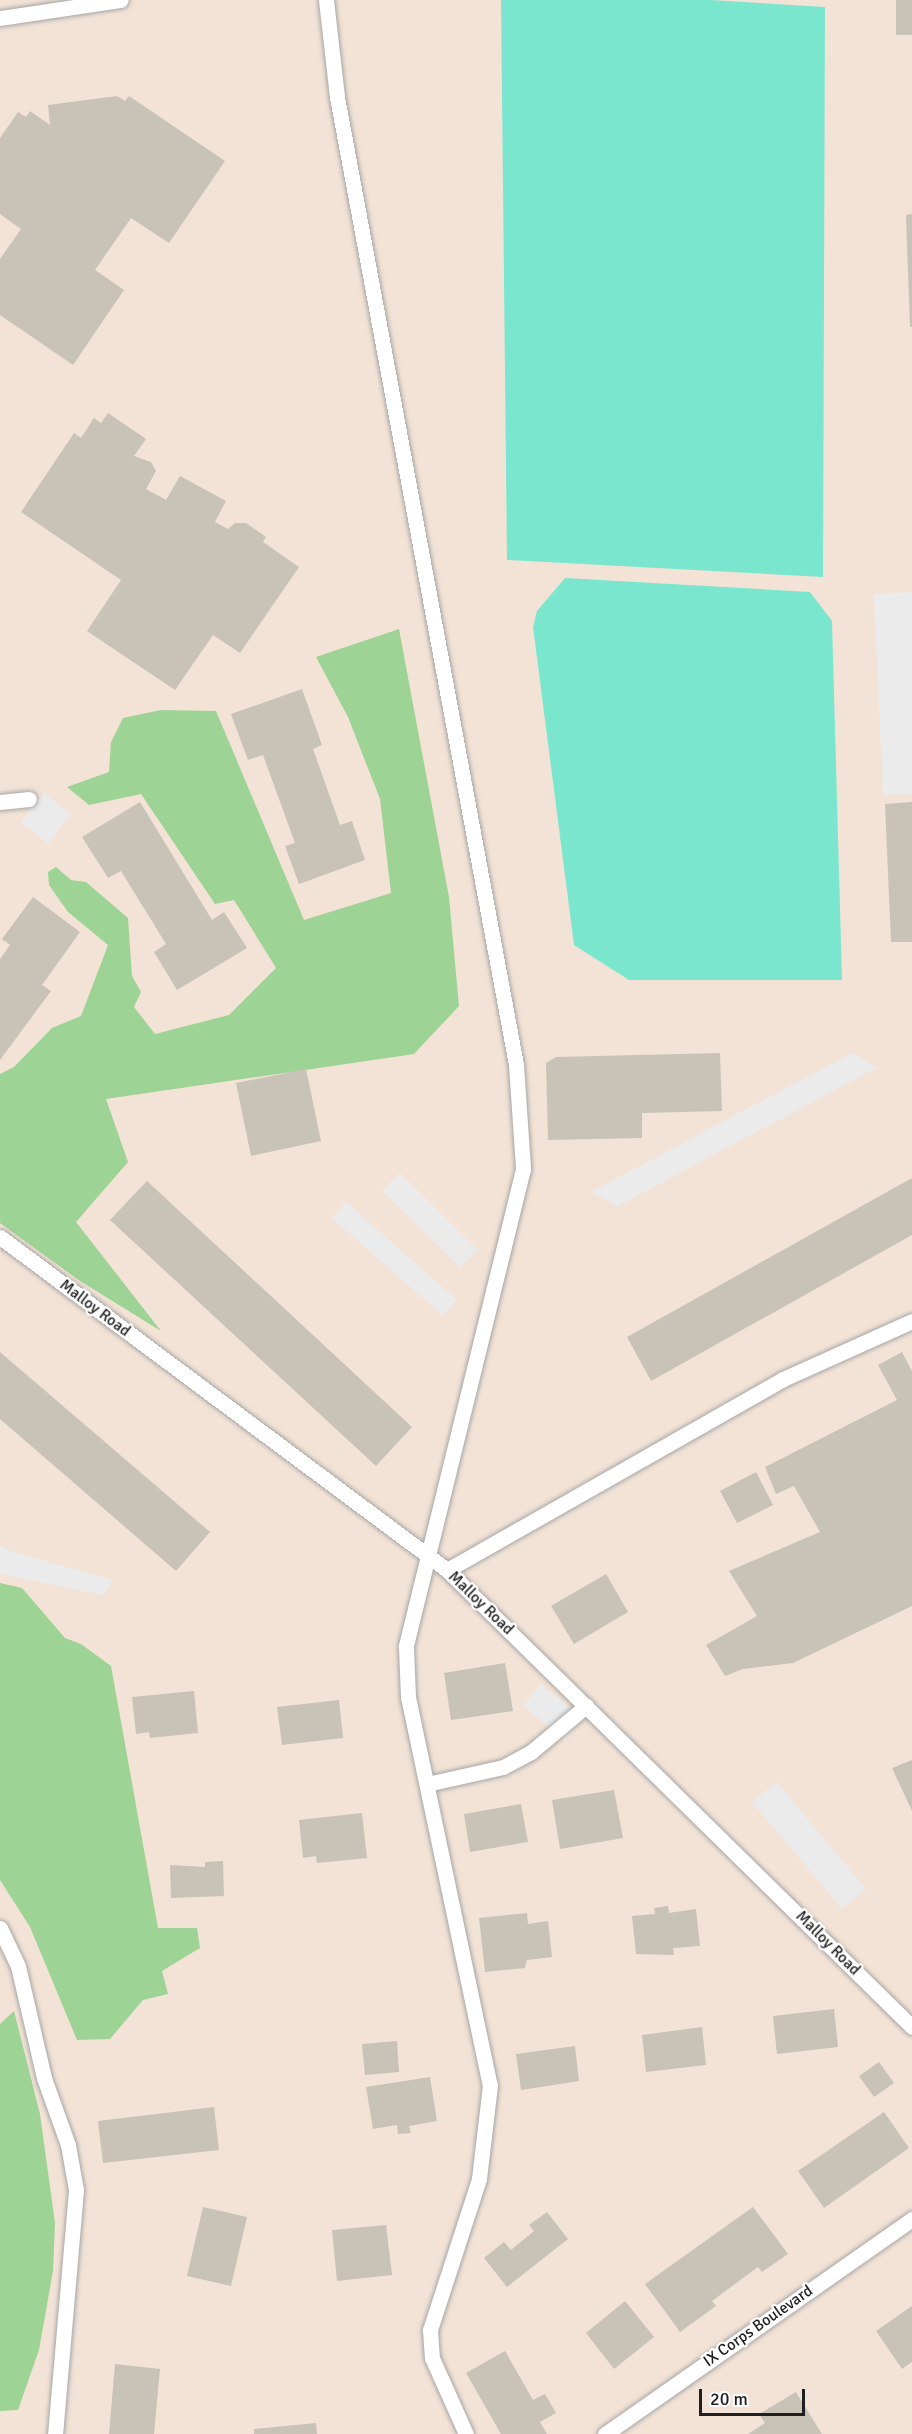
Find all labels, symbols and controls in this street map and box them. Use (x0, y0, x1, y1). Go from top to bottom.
street label: Malloy Road (56, 1275, 134, 1341)
street label: Malloy Road (444, 1567, 518, 1639)
street label: Malloy Road (792, 1907, 864, 1979)
street label: IX Corps Boulevard (700, 2281, 816, 2371)
scale bar (702, 2377, 808, 2415)
text: 20 m (710, 2388, 748, 2410)

